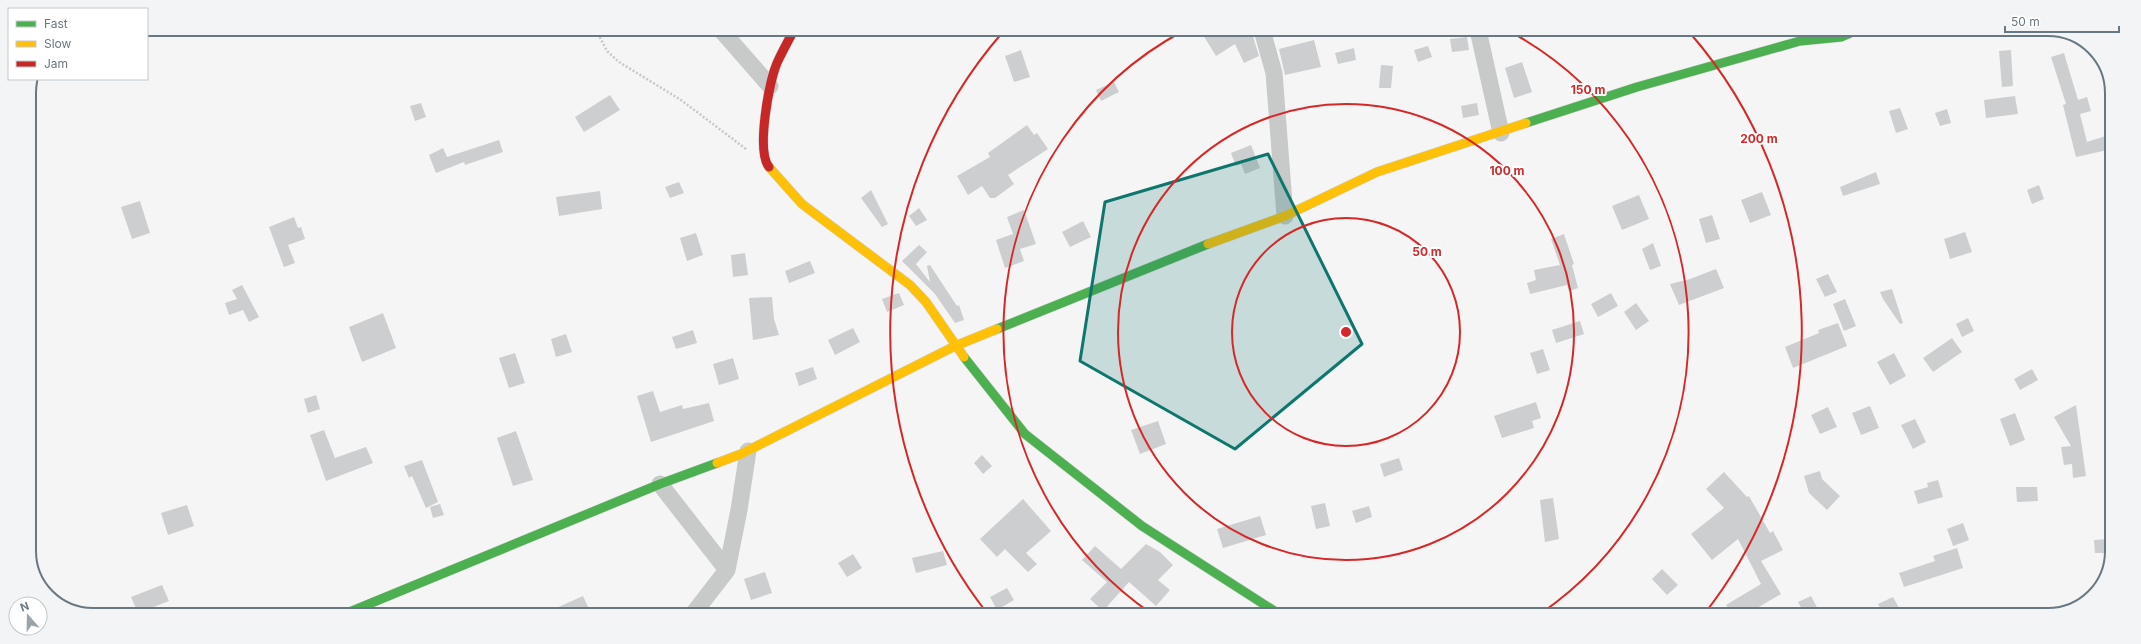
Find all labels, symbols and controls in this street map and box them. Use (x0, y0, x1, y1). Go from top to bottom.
legend (8, 8, 148, 80)
scale bar (2005, 8, 2119, 34)
text: 50 m (2011, 14, 2040, 29)
text: Fast (44, 16, 68, 31)
text: Slow (44, 36, 72, 51)
text: Jam (44, 56, 68, 71)
text: 150 m (1571, 82, 1605, 97)
text: 200 m (1740, 131, 1778, 146)
text: 100 m (1489, 163, 1525, 178)
text: 50 m (1412, 244, 1442, 259)
centre of rings (1339, 325, 1353, 339)
north arrow (8, 596, 48, 636)
text: N (18, 599, 31, 615)

